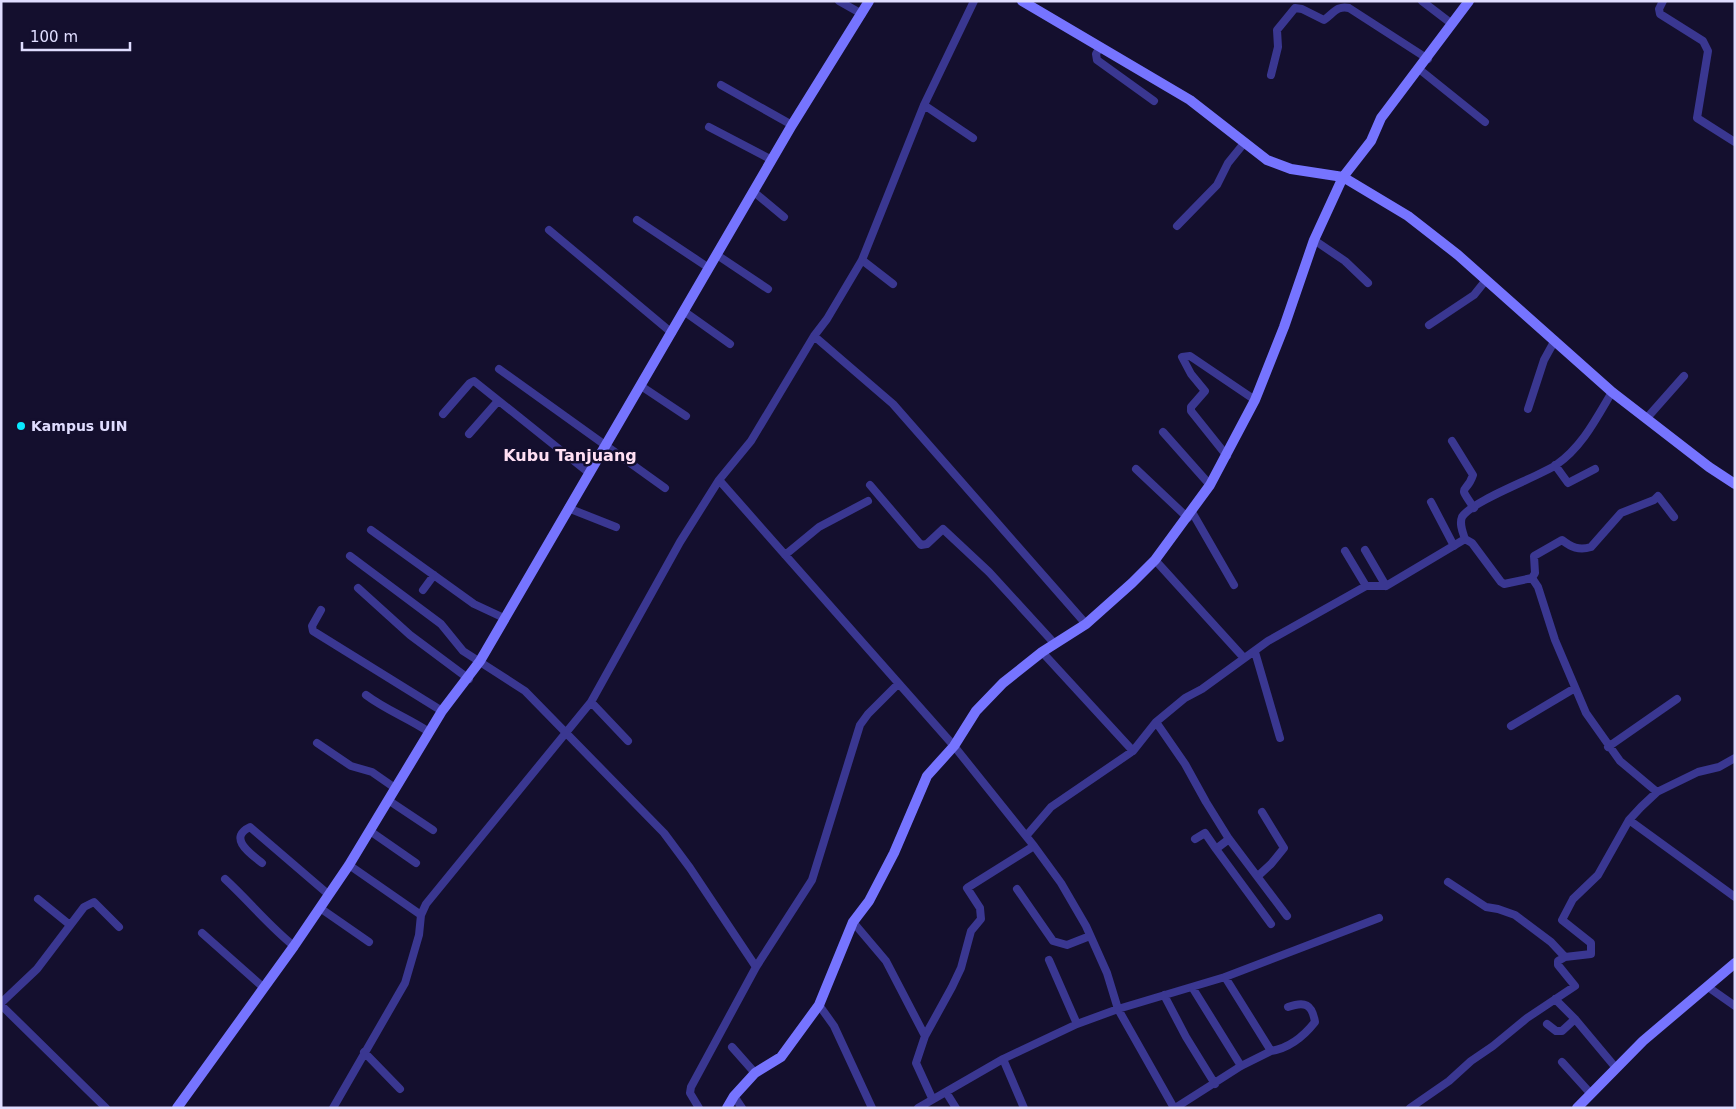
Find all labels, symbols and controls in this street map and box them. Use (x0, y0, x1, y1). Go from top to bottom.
scale bar (22, 20, 130, 52)
text: 100 m (30, 28, 78, 46)
place label: Kampus UIN (31, 418, 127, 434)
marker: Kampus UIN (15, 420, 27, 432)
district label: Kubu Tanjuang (503, 446, 637, 465)

